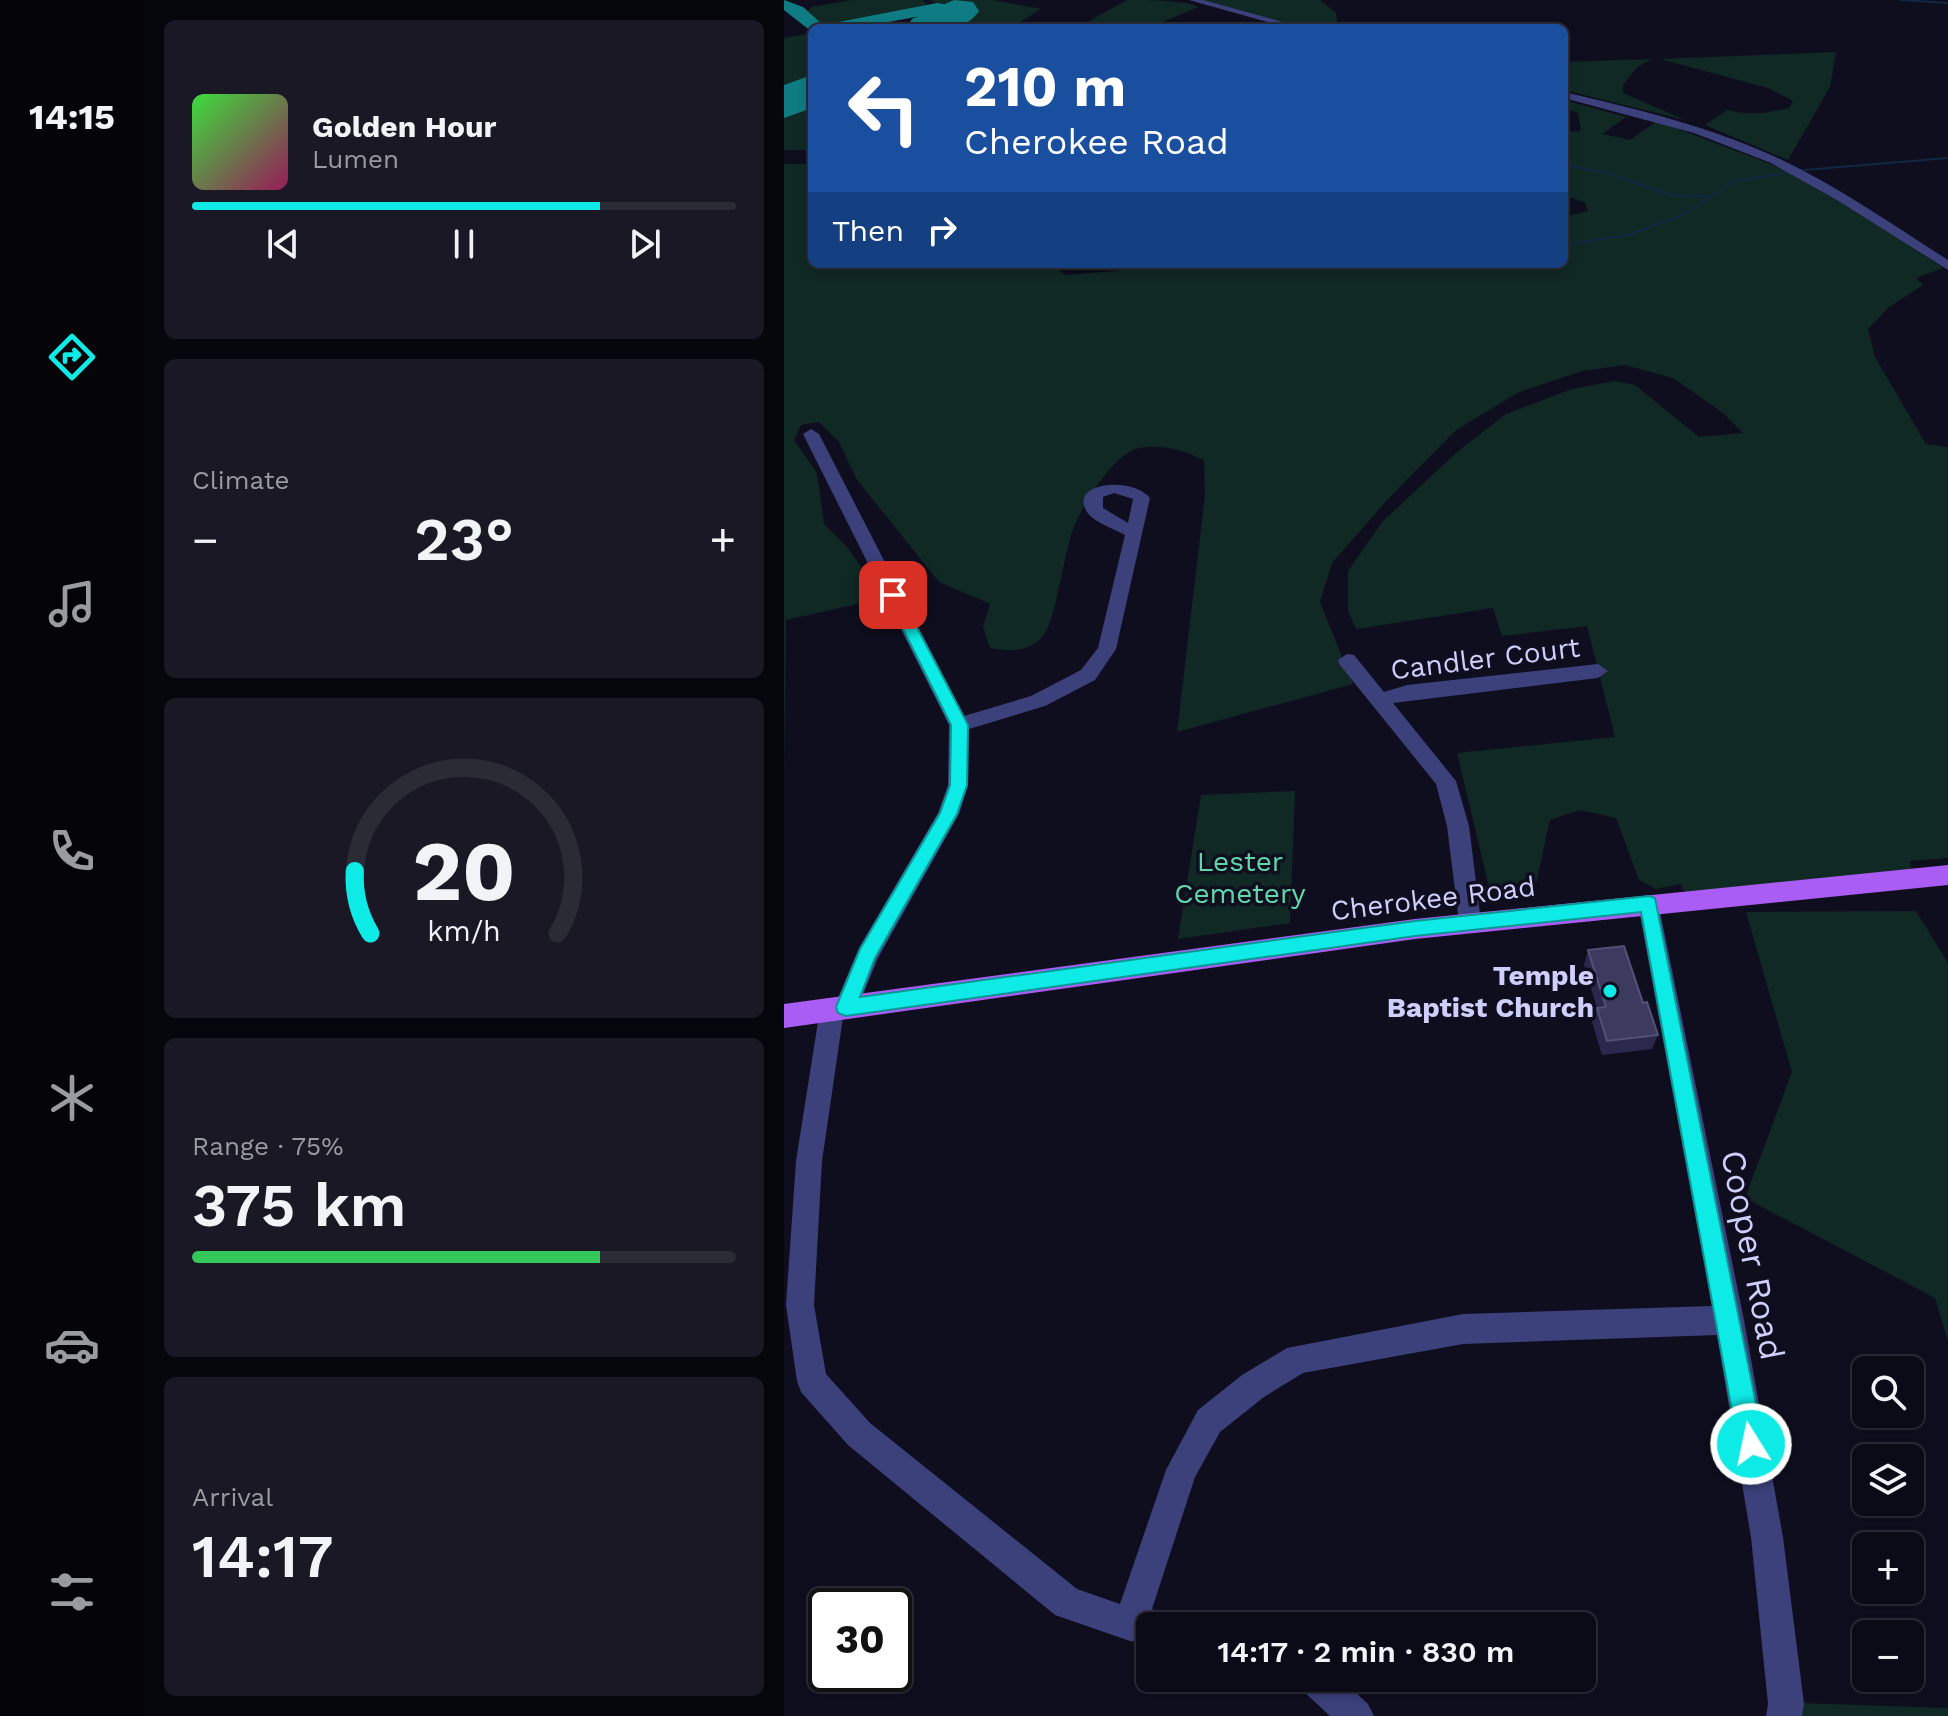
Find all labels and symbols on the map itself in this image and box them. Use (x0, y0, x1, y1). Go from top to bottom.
pin (859, 561, 927, 629)
street label: Candler Court (1388, 630, 1582, 686)
park label: Lester Cemetery (1174, 845, 1306, 910)
street label: Cherokee Road (1329, 870, 1537, 927)
place label: Temple Baptist Church (1387, 959, 1594, 1024)
marker: Temple Baptist Church (1601, 982, 1619, 1000)
street label: Cooper Road (1713, 1147, 1793, 1363)
position arrow (1709, 1402, 1793, 1486)
speed limit sign: 30 (808, 1588, 912, 1692)

